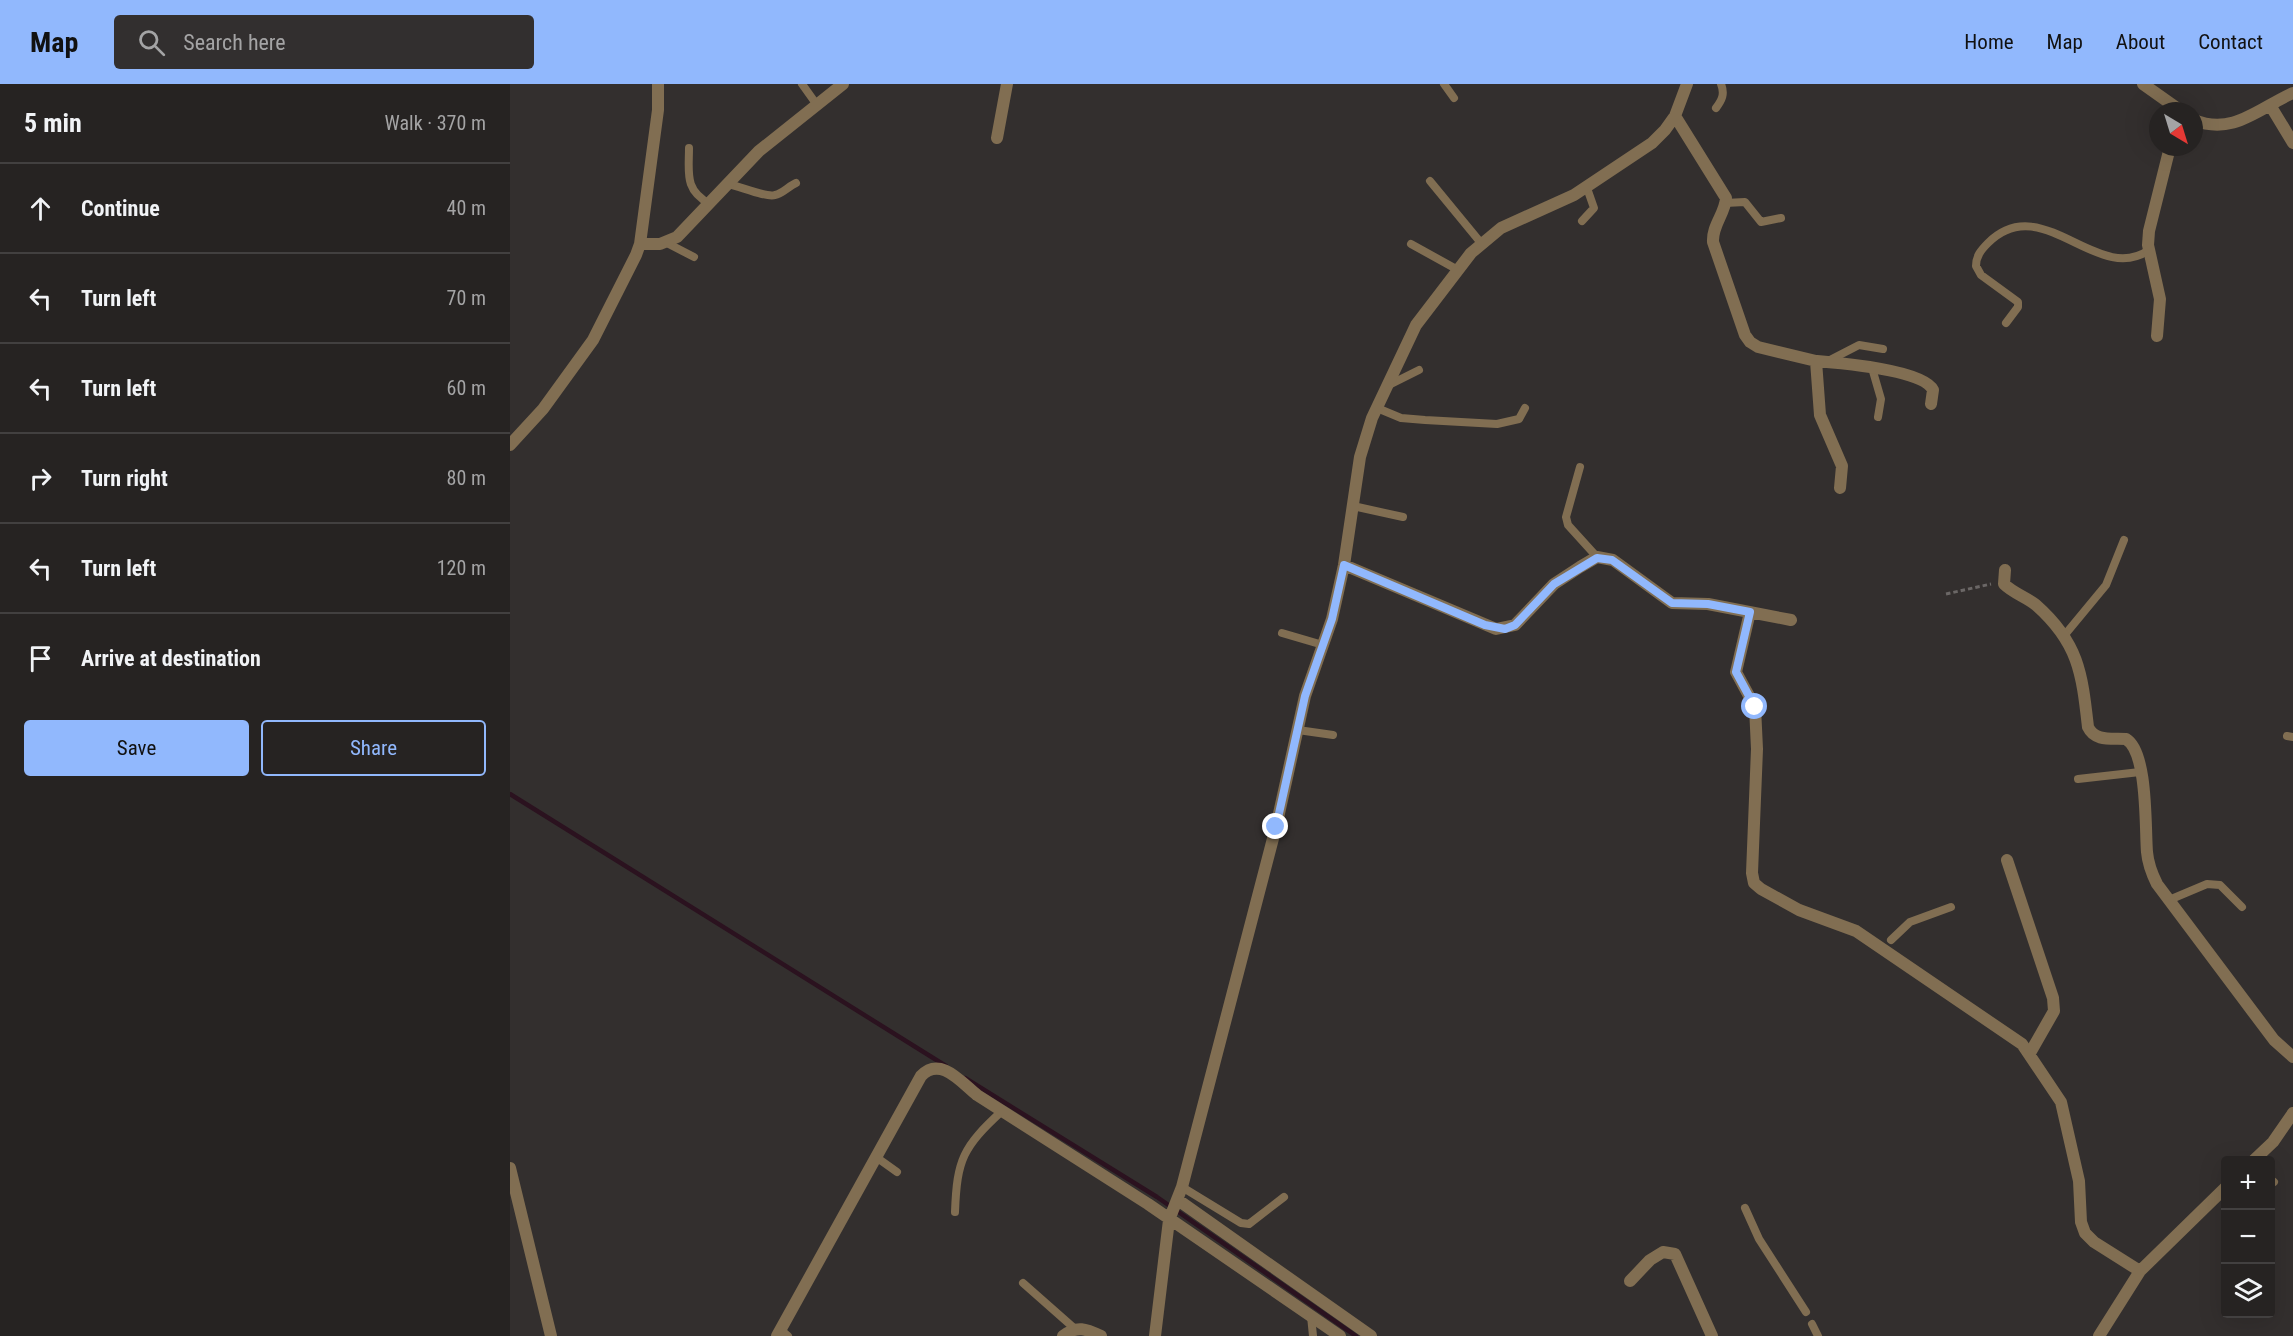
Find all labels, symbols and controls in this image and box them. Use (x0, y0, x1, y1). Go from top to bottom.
search box (114, 15, 534, 69)
text: Map (30, 26, 78, 59)
icon: search (135, 26, 168, 59)
text: Search here (183, 30, 286, 55)
text: Home (1964, 30, 2014, 54)
text: Map (2047, 30, 2083, 54)
text: About (2116, 30, 2165, 54)
text: Contact (2198, 30, 2263, 54)
north arrow (2149, 102, 2203, 156)
text: 5 min (24, 108, 82, 138)
text: Walk · 370 m (385, 111, 486, 135)
icon: ahead (24, 192, 57, 225)
text: Continue (81, 196, 160, 221)
text: 40 m (447, 196, 486, 220)
icon: left (24, 282, 57, 315)
text: Turn left (81, 286, 156, 311)
text: 70 m (447, 286, 486, 310)
icon: left (24, 372, 57, 405)
text: Turn left (81, 376, 156, 401)
text: 60 m (447, 376, 486, 400)
icon: right (24, 462, 57, 495)
text: Turn right (81, 466, 168, 491)
text: 80 m (447, 466, 486, 490)
icon: left (24, 552, 57, 585)
text: Turn left (81, 556, 156, 581)
text: 120 m (437, 556, 486, 580)
icon: arrive (24, 642, 57, 675)
text: Arrive at destination (81, 646, 261, 671)
route start (1741, 693, 1767, 719)
button: Save (24, 720, 249, 776)
button: Share (261, 720, 486, 776)
route end (1262, 813, 1288, 839)
map controls (2221, 1156, 2275, 1318)
button: + (2221, 1156, 2275, 1210)
button: − (2221, 1210, 2275, 1264)
button: layers (2221, 1264, 2275, 1318)

